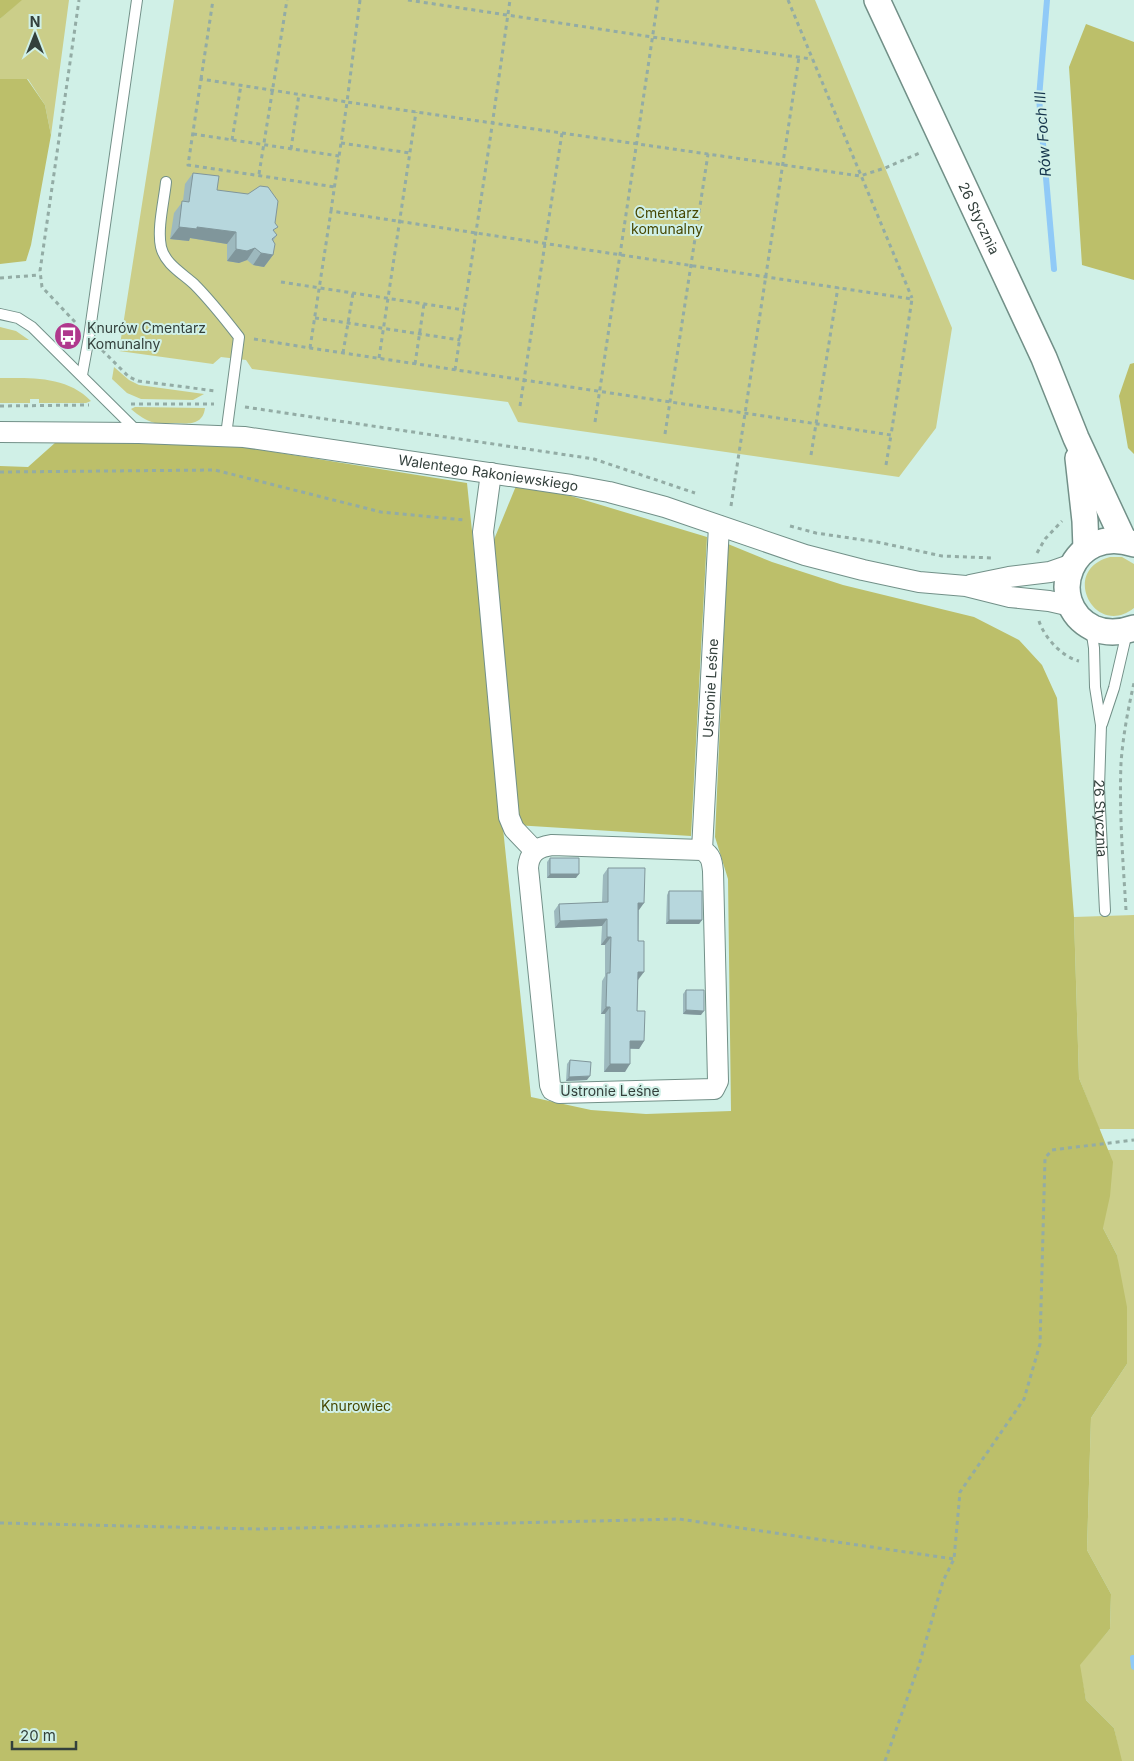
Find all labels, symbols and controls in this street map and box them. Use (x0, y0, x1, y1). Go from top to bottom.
north arrow (10, 10, 60, 60)
text: N (30, 13, 40, 30)
water label: Rów Foch III (1030, 91, 1055, 177)
street label: 26 Stycznia (955, 179, 1003, 257)
park label: Cmentarz komunalny (631, 204, 703, 237)
place label: Knurów Cmentarz Komunalny (87, 319, 206, 352)
bus stop icon: Knurów Cmentarz Komunalny (53, 321, 83, 351)
street label: Walentego Rakoniewskiego (397, 451, 580, 494)
street label: Ustronie Leśne (699, 638, 721, 738)
street label: 26 Stycznia (1091, 779, 1111, 857)
street label: Ustronie Leśne (560, 1082, 660, 1099)
park label: Knurowiec (321, 1397, 391, 1414)
scale bar (12, 1718, 76, 1750)
text: 20 m (20, 1726, 56, 1745)

